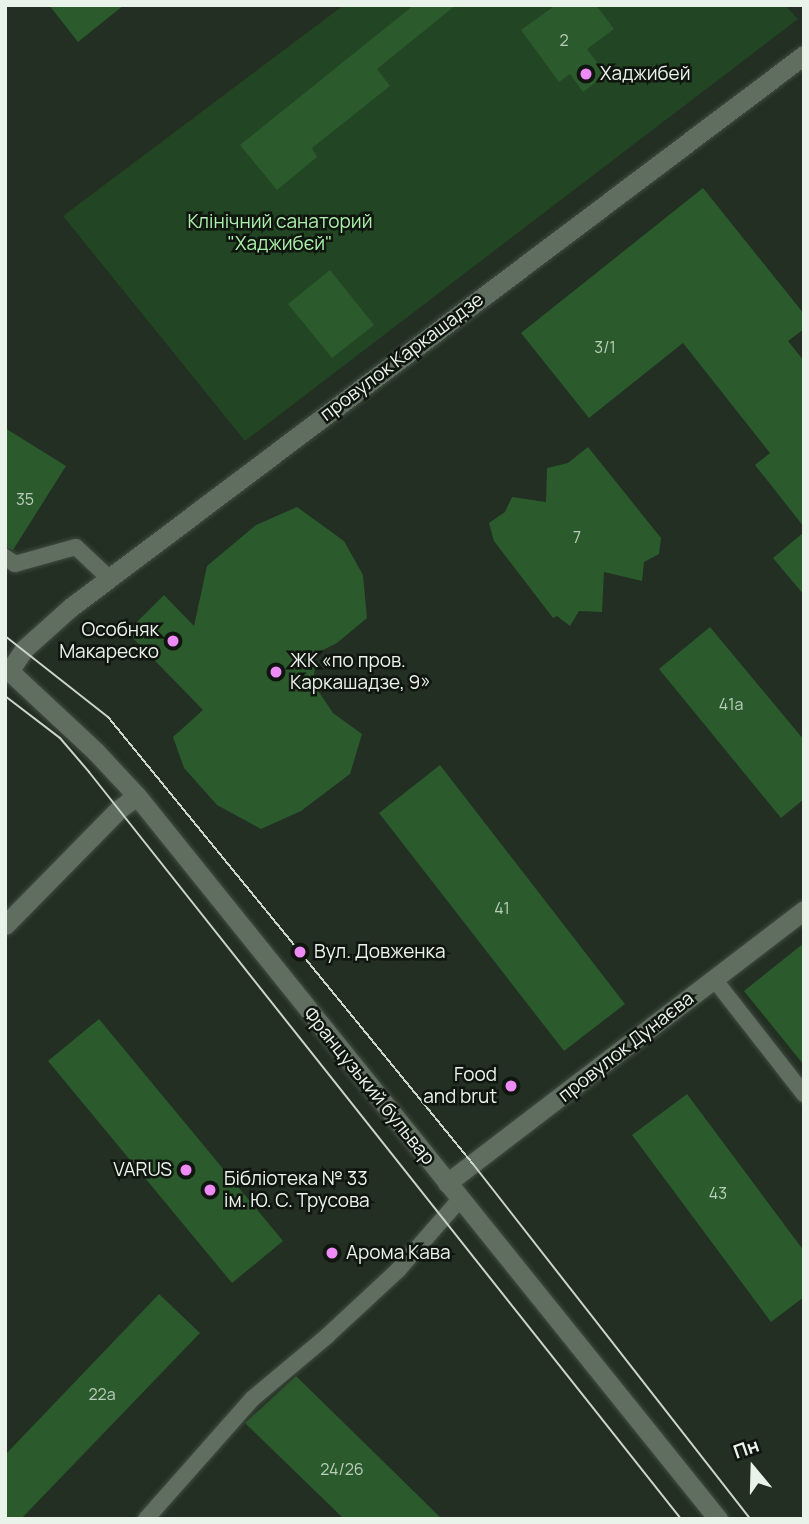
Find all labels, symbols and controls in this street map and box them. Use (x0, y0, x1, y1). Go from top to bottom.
house number: 2 (559, 30, 569, 50)
place label: Хаджибей (600, 63, 691, 85)
marker: Хаджибей (578, 66, 594, 82)
park label: Клінічний санаторий "Хаджибєй" (188, 211, 372, 255)
street label: провулок Каркашадзе (316, 288, 488, 426)
house number: 3/1 (594, 337, 616, 357)
house number: 35 (16, 489, 34, 509)
house number: 7 (573, 527, 581, 547)
place label: Особняк Макареско (59, 619, 159, 663)
marker: Особняк Макареско (165, 633, 181, 649)
place label: ЖК «по пров. Каркашадзе, 9» (290, 650, 431, 694)
marker: ЖК «по пров. Каркашадзе, 9» (268, 664, 284, 680)
house number: 41а (719, 694, 743, 714)
house number: 41 (494, 898, 510, 918)
place label: Вул. Довженка (314, 941, 445, 963)
marker: Вул. Довженка (292, 944, 308, 960)
street label: провулок Дунаєва (554, 987, 698, 1107)
street label: Французький бульвар (298, 1003, 440, 1169)
place label: Food and brut (423, 1064, 497, 1108)
marker: Food and brut (503, 1078, 519, 1094)
place label: VARUS (113, 1159, 172, 1181)
marker: VARUS (178, 1162, 194, 1178)
place label: Бібліотека № 33 ім. Ю. С. Трусова (224, 1168, 370, 1212)
marker: Бібліотека № 33 ім. Ю. С. Трусова (202, 1182, 218, 1198)
house number: 43 (709, 1183, 727, 1203)
place label: Арома Кава (346, 1242, 451, 1264)
marker: Арома Кава (324, 1245, 340, 1261)
house number: 22а (88, 1384, 116, 1404)
text: Пн (730, 1432, 762, 1465)
north arrow (718, 1433, 788, 1503)
house number: 24/26 (320, 1459, 364, 1479)

